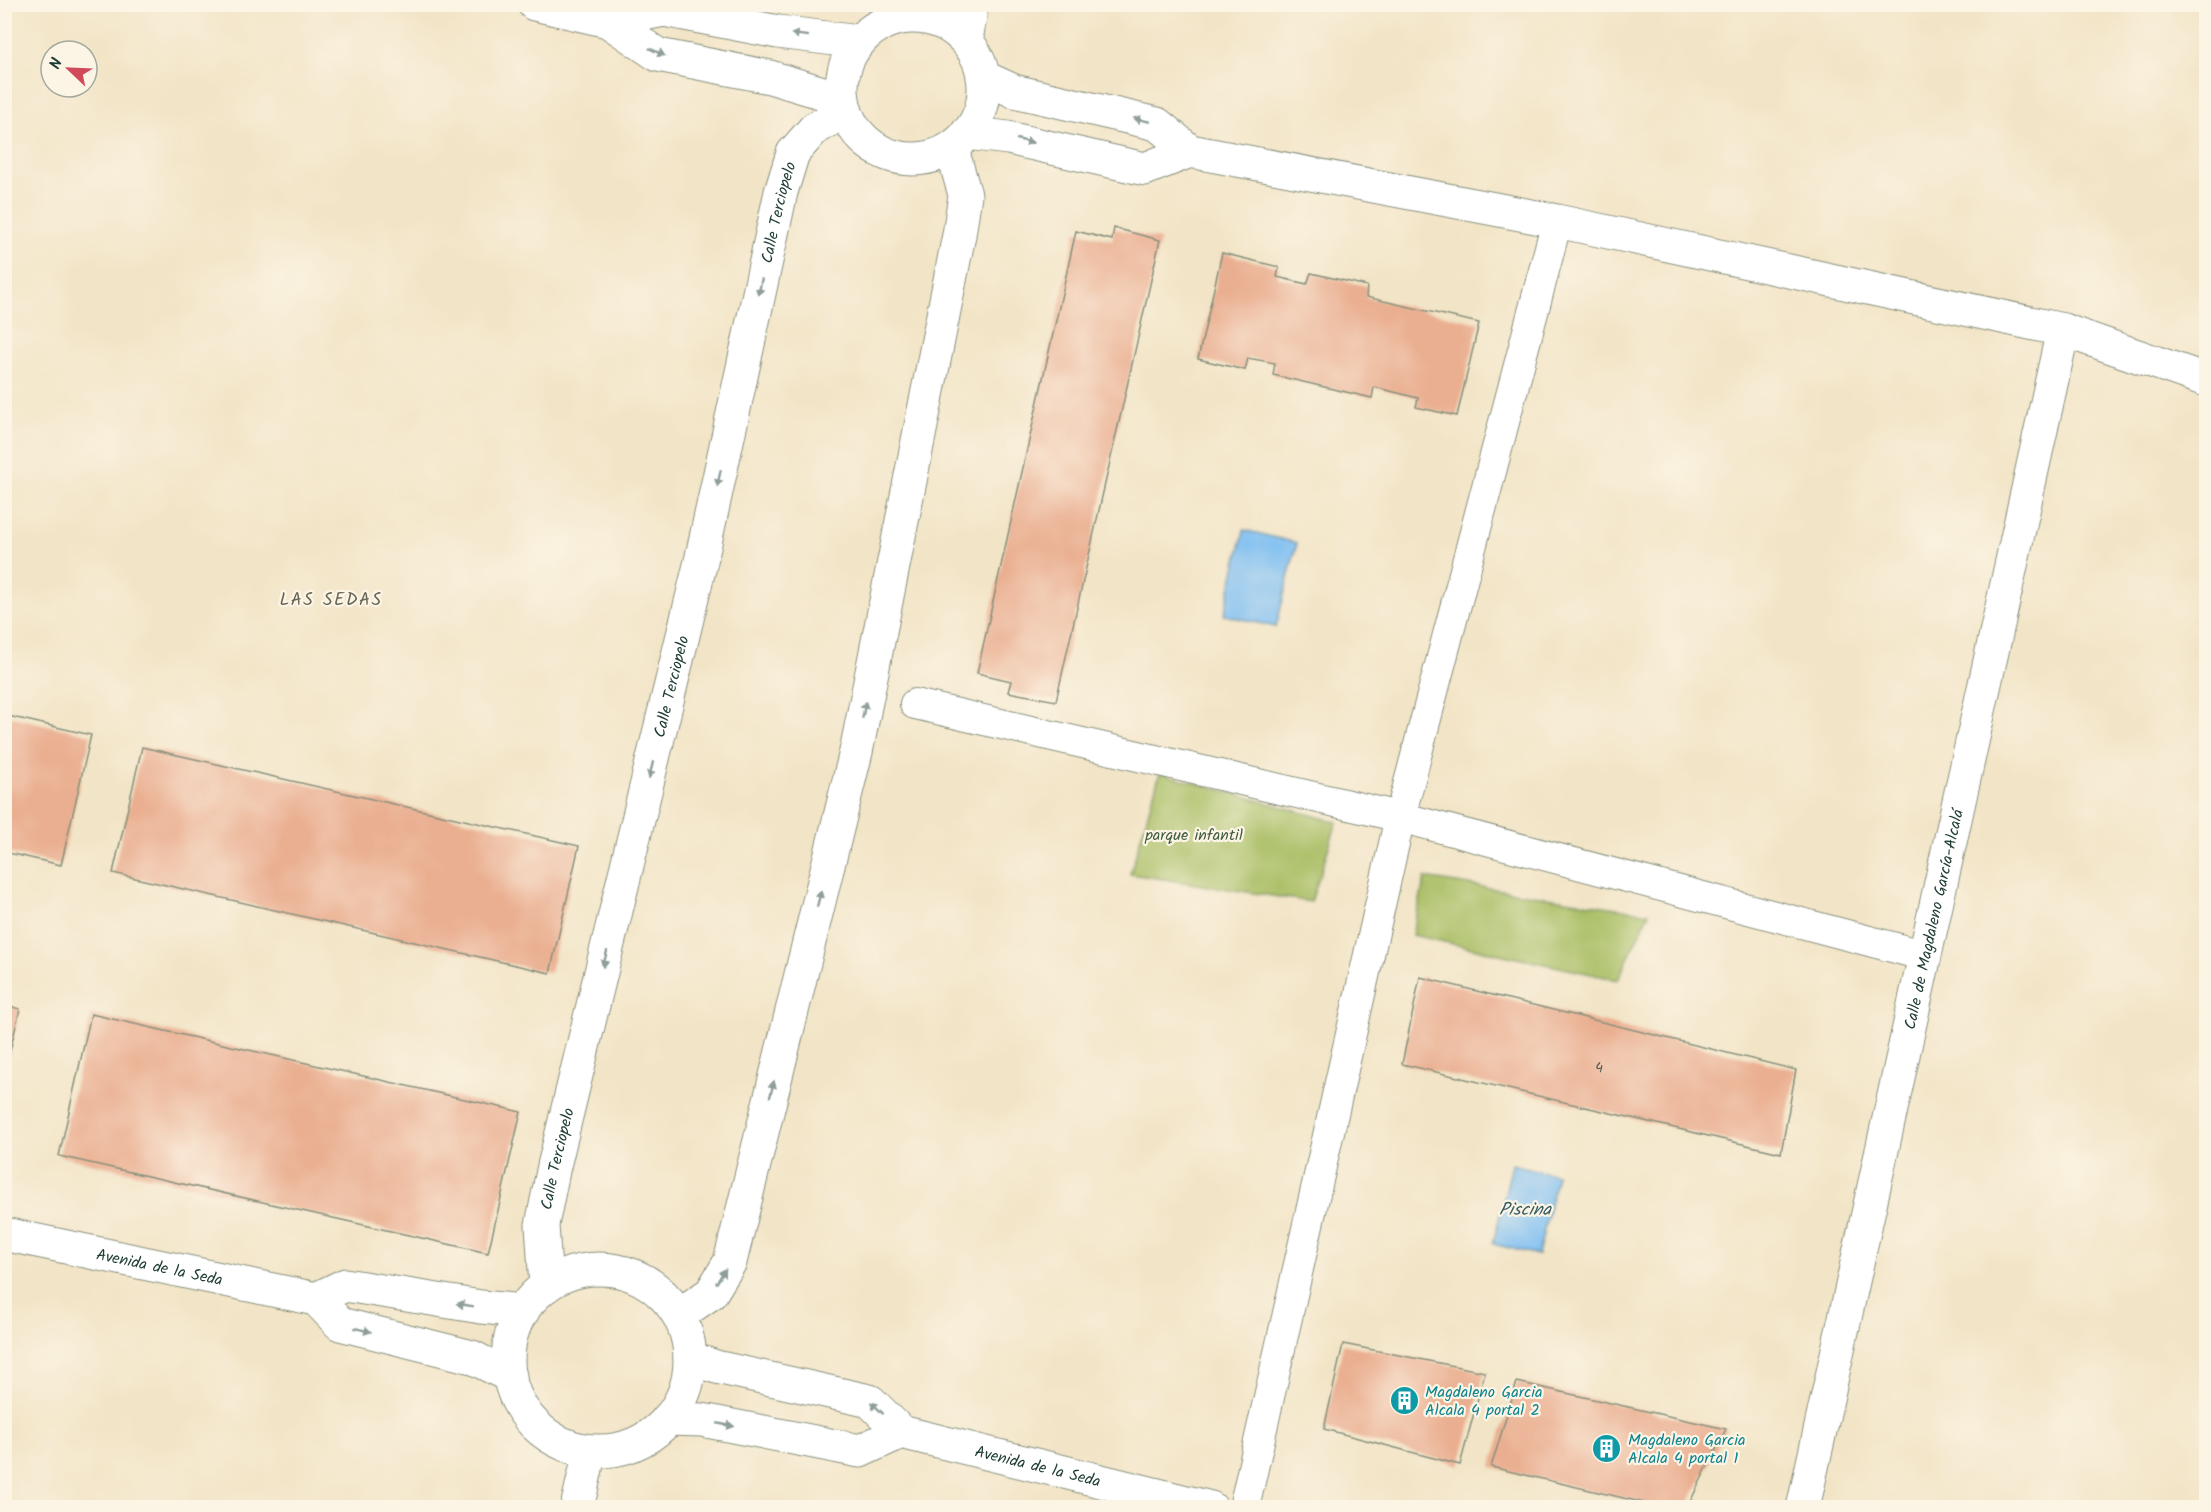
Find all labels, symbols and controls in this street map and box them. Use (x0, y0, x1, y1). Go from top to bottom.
one-way arrow (791, 30, 810, 40)
north arrow (39, 39, 99, 99)
one-way arrow (648, 48, 665, 57)
text: N (43, 54, 70, 73)
one-way arrow (1132, 115, 1151, 125)
one-way arrow (1015, 137, 1034, 147)
street label: Calle Terciopelo (755, 159, 804, 266)
one-way arrow (755, 278, 765, 296)
one-way arrow (714, 468, 723, 487)
district label: LAS SEDAS (279, 586, 383, 615)
street label: Calle Terciopelo (648, 633, 696, 740)
one-way arrow (860, 700, 869, 719)
one-way arrow (645, 760, 655, 779)
street label: Calle de Magdaleno García-Alcalá (1898, 806, 1971, 1032)
park label: parque infantil (1144, 823, 1243, 848)
one-way arrow (815, 890, 825, 909)
one-way arrow (599, 950, 609, 968)
house number: 4 (1595, 1057, 1603, 1079)
one-way arrow (768, 1079, 778, 1098)
street label: Calle Terciopelo (534, 1105, 582, 1212)
water label: Piscina (1499, 1196, 1553, 1225)
street label: Avenida de la Seda (94, 1243, 225, 1293)
one-way arrow (716, 1268, 727, 1284)
one-way arrow (455, 1300, 474, 1309)
one-way arrow (354, 1325, 372, 1335)
place label: Magdaleno Garcia Alcala 4 portal 2 (1425, 1380, 1543, 1423)
building icon: Magdaleno Garcia Alcala 4 portal 2 (1388, 1384, 1420, 1416)
one-way arrow (869, 1401, 884, 1415)
one-way arrow (717, 1421, 736, 1430)
place label: Magdaleno Garcia Alcala 4 portal 1 (1628, 1428, 1746, 1471)
building icon: Magdaleno Garcia Alcala 4 portal 1 (1591, 1432, 1623, 1464)
street label: Avenida de la Seda (972, 1440, 1103, 1494)

